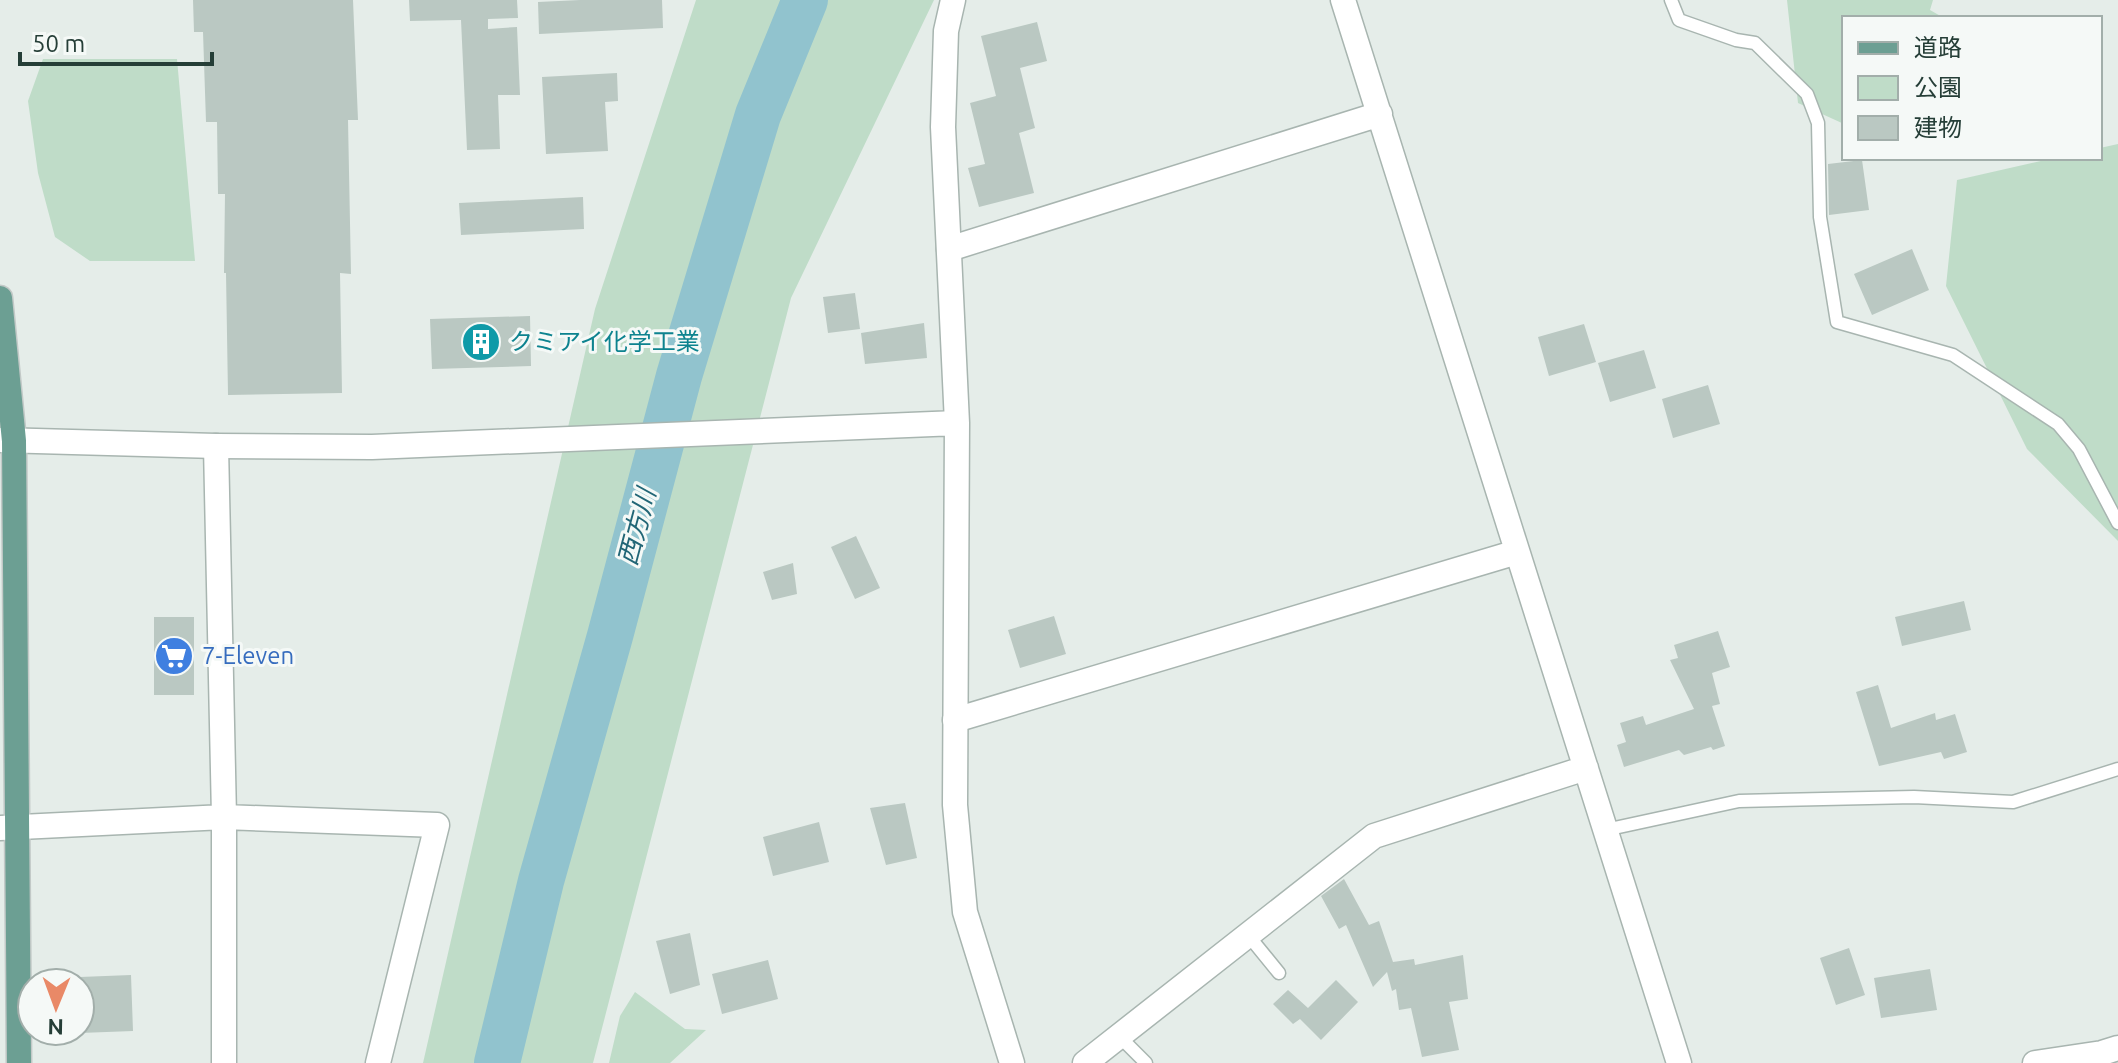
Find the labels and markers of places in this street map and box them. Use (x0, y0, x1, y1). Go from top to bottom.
building icon: クミアイ化学工業 (460, 321, 502, 363)
place label: クミアイ化学工業 (509, 328, 700, 355)
supermarket icon: 7-Eleven (153, 635, 195, 677)
place label: 7-Eleven (202, 642, 294, 669)

